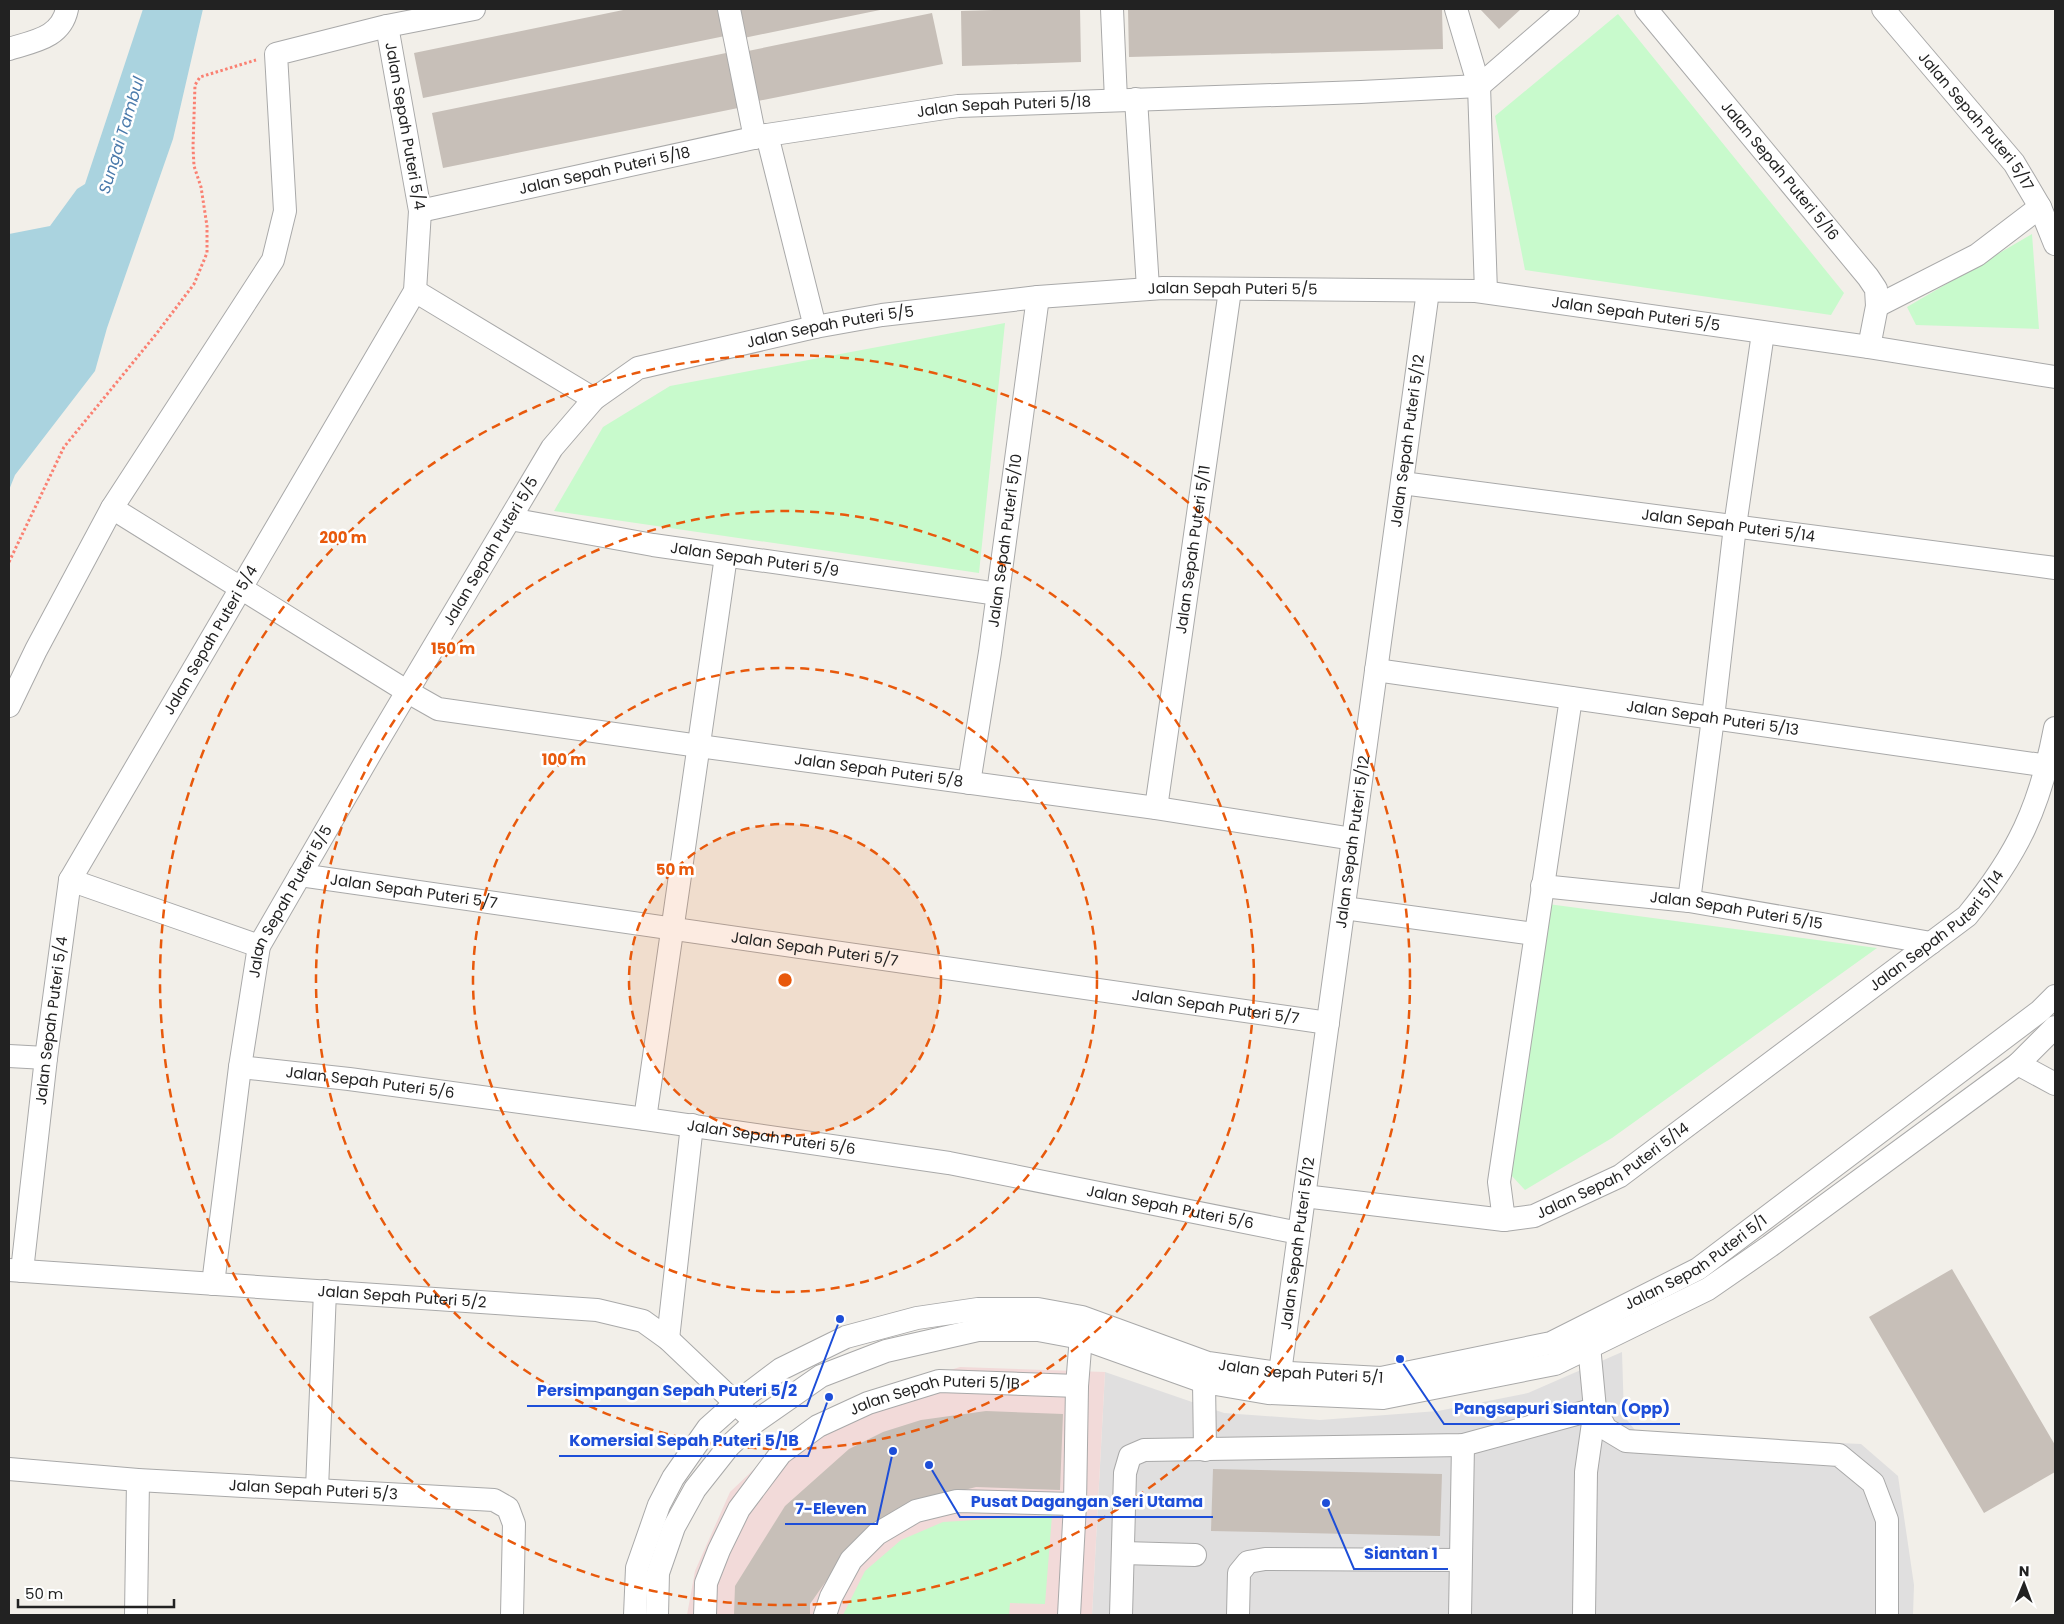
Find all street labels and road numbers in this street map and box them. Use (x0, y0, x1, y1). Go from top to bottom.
street label: Jalan Sepah Puteri 5/4 (380, 40, 431, 211)
street label: Jalan Sepah Puteri 5/17 (1914, 47, 2039, 194)
street label: Jalan Sepah Puteri 5/18 (915, 90, 1091, 122)
street label: Jalan Sepah Puteri 5/16 (1716, 96, 1844, 244)
street label: Jalan Sepah Puteri 5/18 (517, 141, 692, 199)
street label: Jalan Sepah Puteri 5/5 (1147, 277, 1318, 299)
street label: Jalan Sepah Puteri 5/5 (1550, 291, 1722, 336)
street label: Jalan Sepah Puteri 5/5 (744, 300, 915, 353)
street label: Jalan Sepah Puteri 5/12 (1385, 353, 1429, 528)
street label: Jalan Sepah Puteri 5/10 (982, 453, 1027, 629)
street label: Jalan Sepah Puteri 5/11 (1170, 464, 1215, 635)
street label: Jalan Sepah Puteri 5/5 (438, 472, 543, 629)
street label: Jalan Sepah Puteri 5/14 (1640, 503, 1816, 547)
street label: Jalan Sepah Puteri 5/9 (669, 537, 840, 581)
street label: Jalan Sepah Puteri 5/4 (158, 561, 262, 718)
street label: Jalan Sepah Puteri 5/13 (1625, 695, 1800, 740)
street label: Jalan Sepah Puteri 5/8 (793, 748, 964, 792)
street label: Jalan Sepah Puteri 5/12 (1330, 754, 1374, 930)
street label: Jalan Sepah Puteri 5/5 (243, 821, 337, 979)
street label: Jalan Sepah Puteri 5/14 (1865, 866, 2008, 996)
street label: Jalan Sepah Puteri 5/7 (329, 868, 499, 913)
street label: Jalan Sepah Puteri 5/15 (1649, 886, 1825, 934)
street label: Jalan Sepah Puteri 5/7 (730, 926, 900, 971)
street label: Jalan Sepah Puteri 5/4 (30, 935, 72, 1106)
street label: Jalan Sepah Puteri 5/7 (1131, 984, 1301, 1029)
street label: Jalan Sepah Puteri 5/6 (285, 1061, 456, 1103)
street label: Jalan Sepah Puteri 5/6 (686, 1114, 857, 1159)
street label: Jalan Sepah Puteri 5/14 (1533, 1117, 1693, 1224)
street label: Jalan Sepah Puteri 5/12 (1275, 1156, 1319, 1331)
street label: Jalan Sepah Puteri 5/6 (1085, 1180, 1256, 1234)
street label: Jalan Sepah Puteri 5/1 (1620, 1210, 1771, 1314)
street label: Jalan Sepah Puteri 5/2 (317, 1280, 487, 1312)
street label: Jalan Sepah Puteri 5/1 (1217, 1354, 1384, 1388)
street label: Jalan Sepah Puteri 5/1B (846, 1370, 1020, 1420)
street label: Jalan Sepah Puteri 5/3 (228, 1474, 398, 1505)

